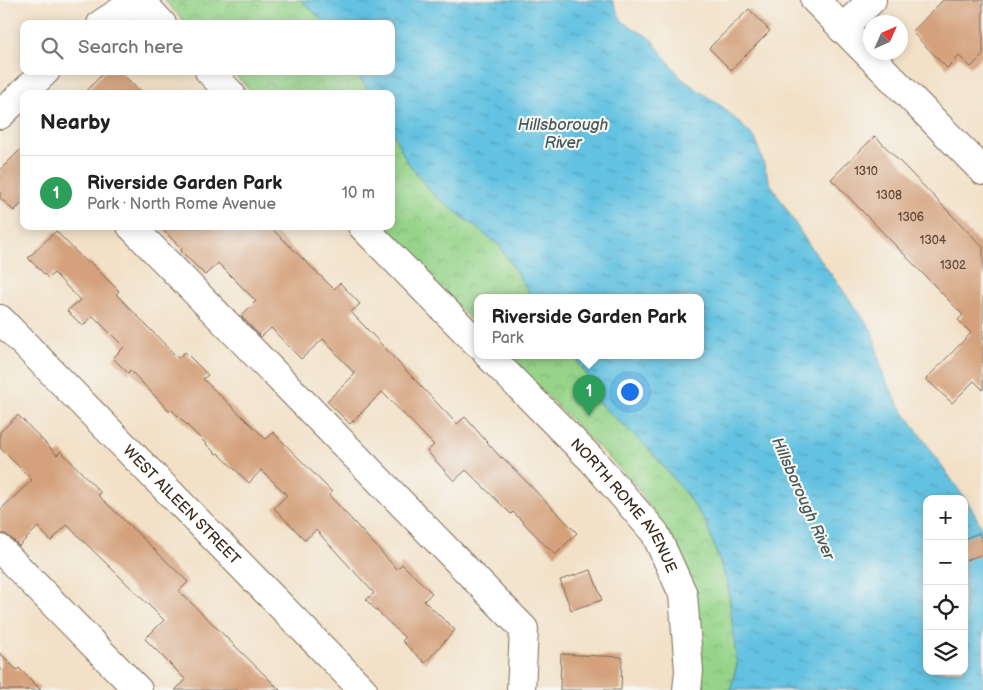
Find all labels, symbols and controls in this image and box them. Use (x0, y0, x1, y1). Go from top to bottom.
north arrow (863, 15, 908, 60)
search box (20, 20, 395, 75)
icon: search (38, 34, 66, 62)
text: Search here (78, 36, 183, 59)
text: Nearby (40, 110, 110, 135)
water label: Hillsborough River (518, 116, 609, 153)
house number: 1310 (854, 164, 878, 179)
text: Riverside Garden Park (87, 172, 282, 195)
text: 1 (53, 184, 59, 203)
text: 10 m (342, 184, 375, 203)
house number: 1308 (876, 188, 902, 203)
text: Park · North Rome Avenue (87, 195, 276, 214)
house number: 1306 (898, 210, 924, 225)
house number: 1304 (920, 233, 947, 248)
house number: 1302 (940, 258, 966, 273)
popup (474, 294, 704, 359)
text: Riverside Garden Park (491, 306, 687, 329)
text: Park (491, 329, 523, 348)
pin: 1 (573, 375, 605, 416)
your location (617, 379, 643, 405)
water label: Hillsborough River (767, 434, 839, 564)
street label: NORTH ROME AVENUE (566, 435, 681, 576)
street label: WEST AILEEN STREET (119, 441, 244, 569)
map controls (923, 495, 968, 675)
button: + (923, 495, 968, 540)
button: − (923, 540, 968, 585)
button: locate (923, 585, 968, 630)
button: layers (923, 630, 968, 675)

